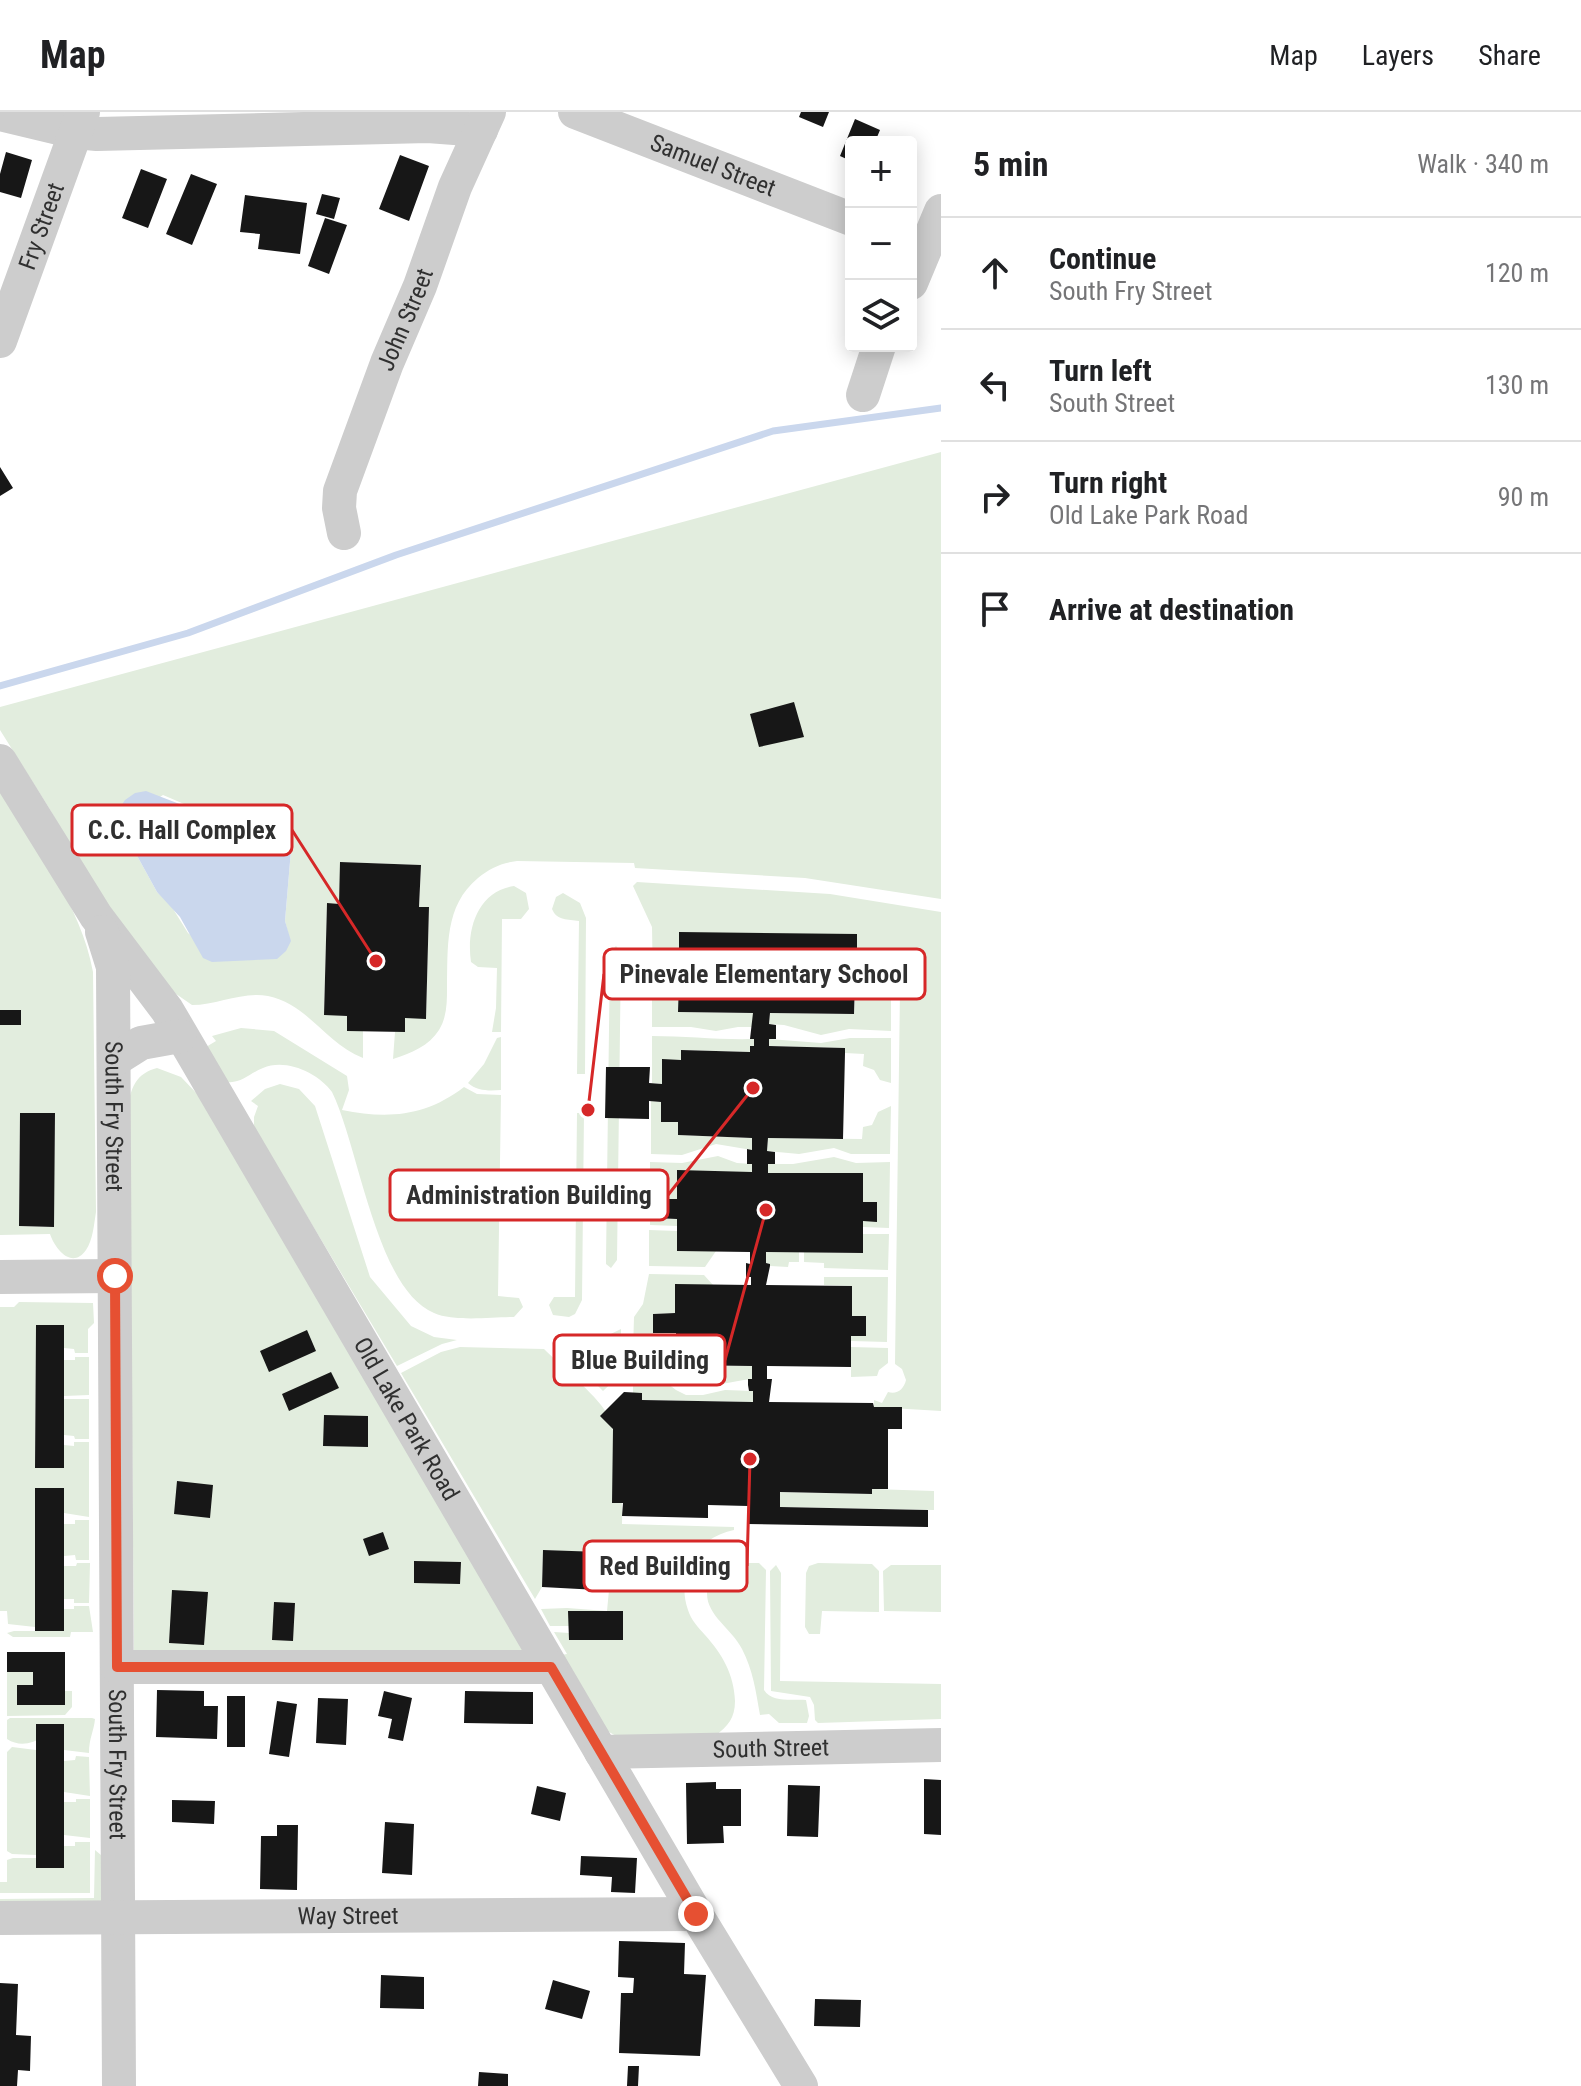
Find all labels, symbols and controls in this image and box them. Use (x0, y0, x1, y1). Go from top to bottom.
text: Map (40, 33, 106, 77)
text: Map (1269, 39, 1318, 72)
text: Layers (1362, 39, 1434, 72)
text: Share (1478, 39, 1541, 72)
street label: Samuel Street (646, 129, 780, 202)
map controls (845, 136, 917, 352)
button: + (845, 136, 917, 208)
text: 5 min (973, 144, 1049, 184)
text: Walk · 340 m (1417, 149, 1549, 179)
street label: Fry Street (13, 179, 70, 274)
button: − (845, 208, 917, 280)
text: Continue (1049, 241, 1156, 276)
icon: ahead (973, 251, 1017, 295)
text: 120 m (1485, 258, 1549, 288)
street label: John Street (371, 265, 439, 375)
text: South Fry Street (1049, 276, 1212, 306)
button: layers (845, 280, 917, 352)
text: Turn left (1049, 353, 1152, 388)
icon: left (973, 363, 1017, 407)
text: 130 m (1485, 370, 1549, 400)
text: South Street (1049, 388, 1175, 418)
text: Turn right (1049, 465, 1167, 500)
icon: right (973, 475, 1017, 519)
text: 90 m (1498, 482, 1549, 512)
text: Old Lake Park Road (1049, 500, 1248, 530)
icon: arrive (973, 587, 1017, 631)
text: Arrive at destination (1049, 592, 1294, 627)
callout: C.C. Hall Complex (72, 805, 292, 855)
text: C.C. Hall Complex (88, 815, 277, 845)
callout: Pinevale Elementary School (604, 949, 925, 999)
text: Pinevale Elementary School (619, 959, 909, 989)
street label: South Fry Street (99, 1041, 128, 1192)
callout: Administration Building (390, 1170, 668, 1220)
text: Administration Building (406, 1180, 652, 1210)
route start (97, 1258, 133, 1294)
street label: Old Lake Park Road (348, 1332, 465, 1506)
callout: Blue Building (554, 1335, 725, 1385)
text: Blue Building (571, 1345, 709, 1375)
callout: Red Building (584, 1541, 747, 1591)
text: Red Building (599, 1551, 731, 1581)
street label: South Fry Street (103, 1689, 132, 1840)
street label: South Street (712, 1733, 830, 1764)
route end (678, 1896, 714, 1932)
street label: Way Street (297, 1902, 399, 1930)

